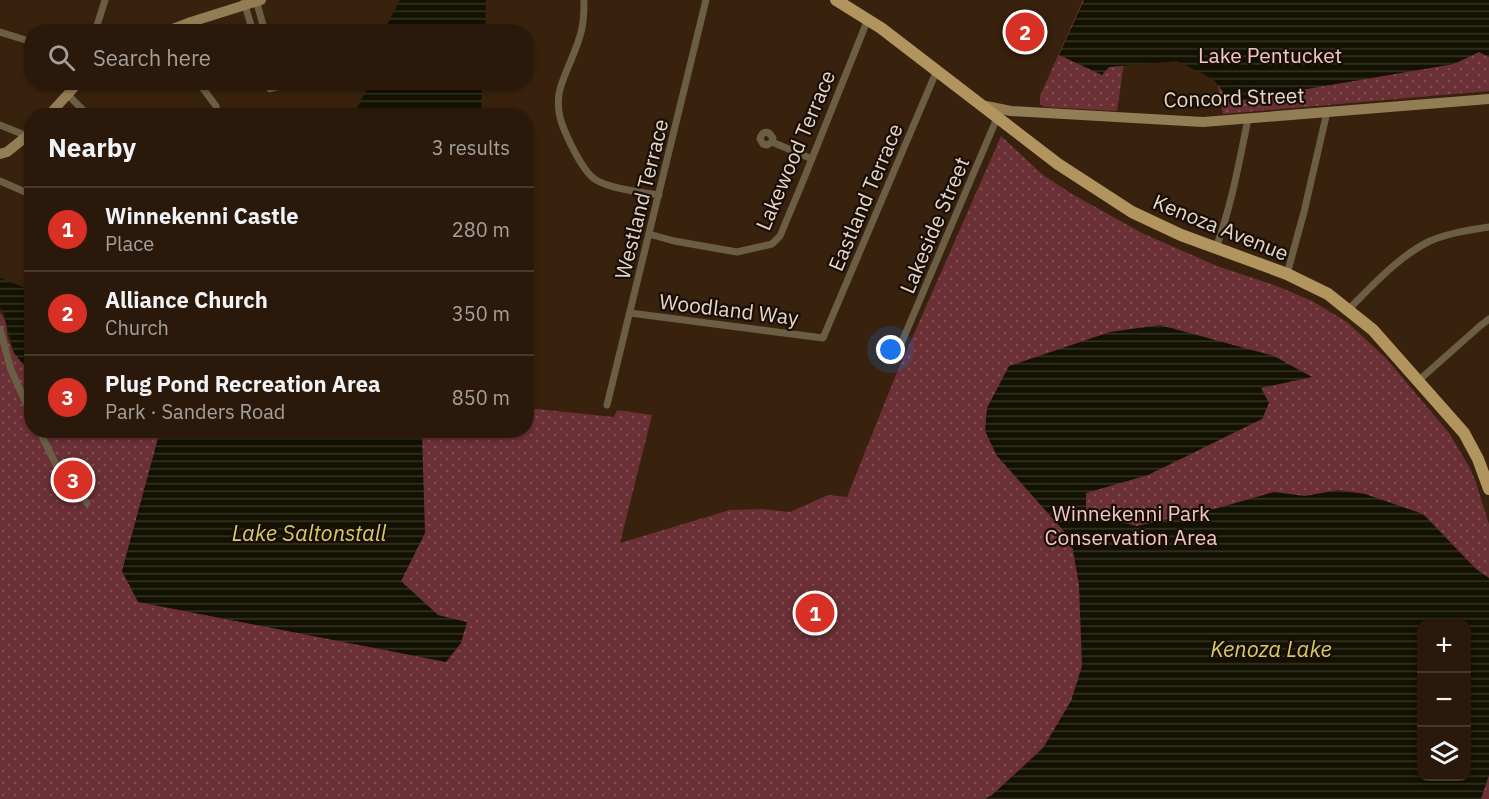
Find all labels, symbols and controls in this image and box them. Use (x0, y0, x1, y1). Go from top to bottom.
pin: 2 (1006, 9, 1044, 54)
search box (24, 24, 534, 90)
icon: search (45, 41, 78, 74)
park label: Lake Pentucket (1198, 41, 1342, 69)
text: Search here (93, 43, 211, 72)
street label: Lakewood Terrace (749, 66, 841, 234)
street label: Concord Street (1163, 81, 1305, 113)
street label: Westland Terrace (608, 116, 674, 282)
street label: Eastland Terrace (821, 119, 909, 275)
text: Nearby (48, 130, 136, 164)
text: 3 results (432, 134, 510, 161)
street label: Lakeside Street (893, 152, 975, 298)
street label: Kenoza Avenue (1149, 187, 1293, 267)
text: Winnekenni Castle (105, 201, 299, 230)
text: 1 (62, 216, 74, 243)
text: 280 m (452, 216, 510, 243)
text: Place (105, 230, 154, 257)
text: Alliance Church (105, 285, 268, 314)
street label: Woodland Way (658, 287, 801, 331)
text: 2 (62, 300, 74, 327)
text: 350 m (452, 300, 510, 327)
text: Church (105, 314, 169, 341)
your location (876, 335, 905, 364)
text: Plug Pond Recreation Area (105, 369, 381, 398)
text: 3 (62, 384, 74, 411)
text: 850 m (452, 384, 510, 411)
text: Park · Sanders Road (105, 398, 285, 425)
pin: 3 (54, 458, 92, 502)
park label: Winnekenni Park Conservation Area (1045, 499, 1217, 551)
water label: Lake Saltonstall (232, 518, 386, 547)
pin: 1 (796, 590, 834, 636)
map controls (1417, 619, 1471, 781)
button: + (1417, 619, 1471, 673)
water label: Kenoza Lake (1210, 634, 1332, 663)
button: − (1417, 673, 1471, 727)
button: layers (1417, 727, 1471, 781)

